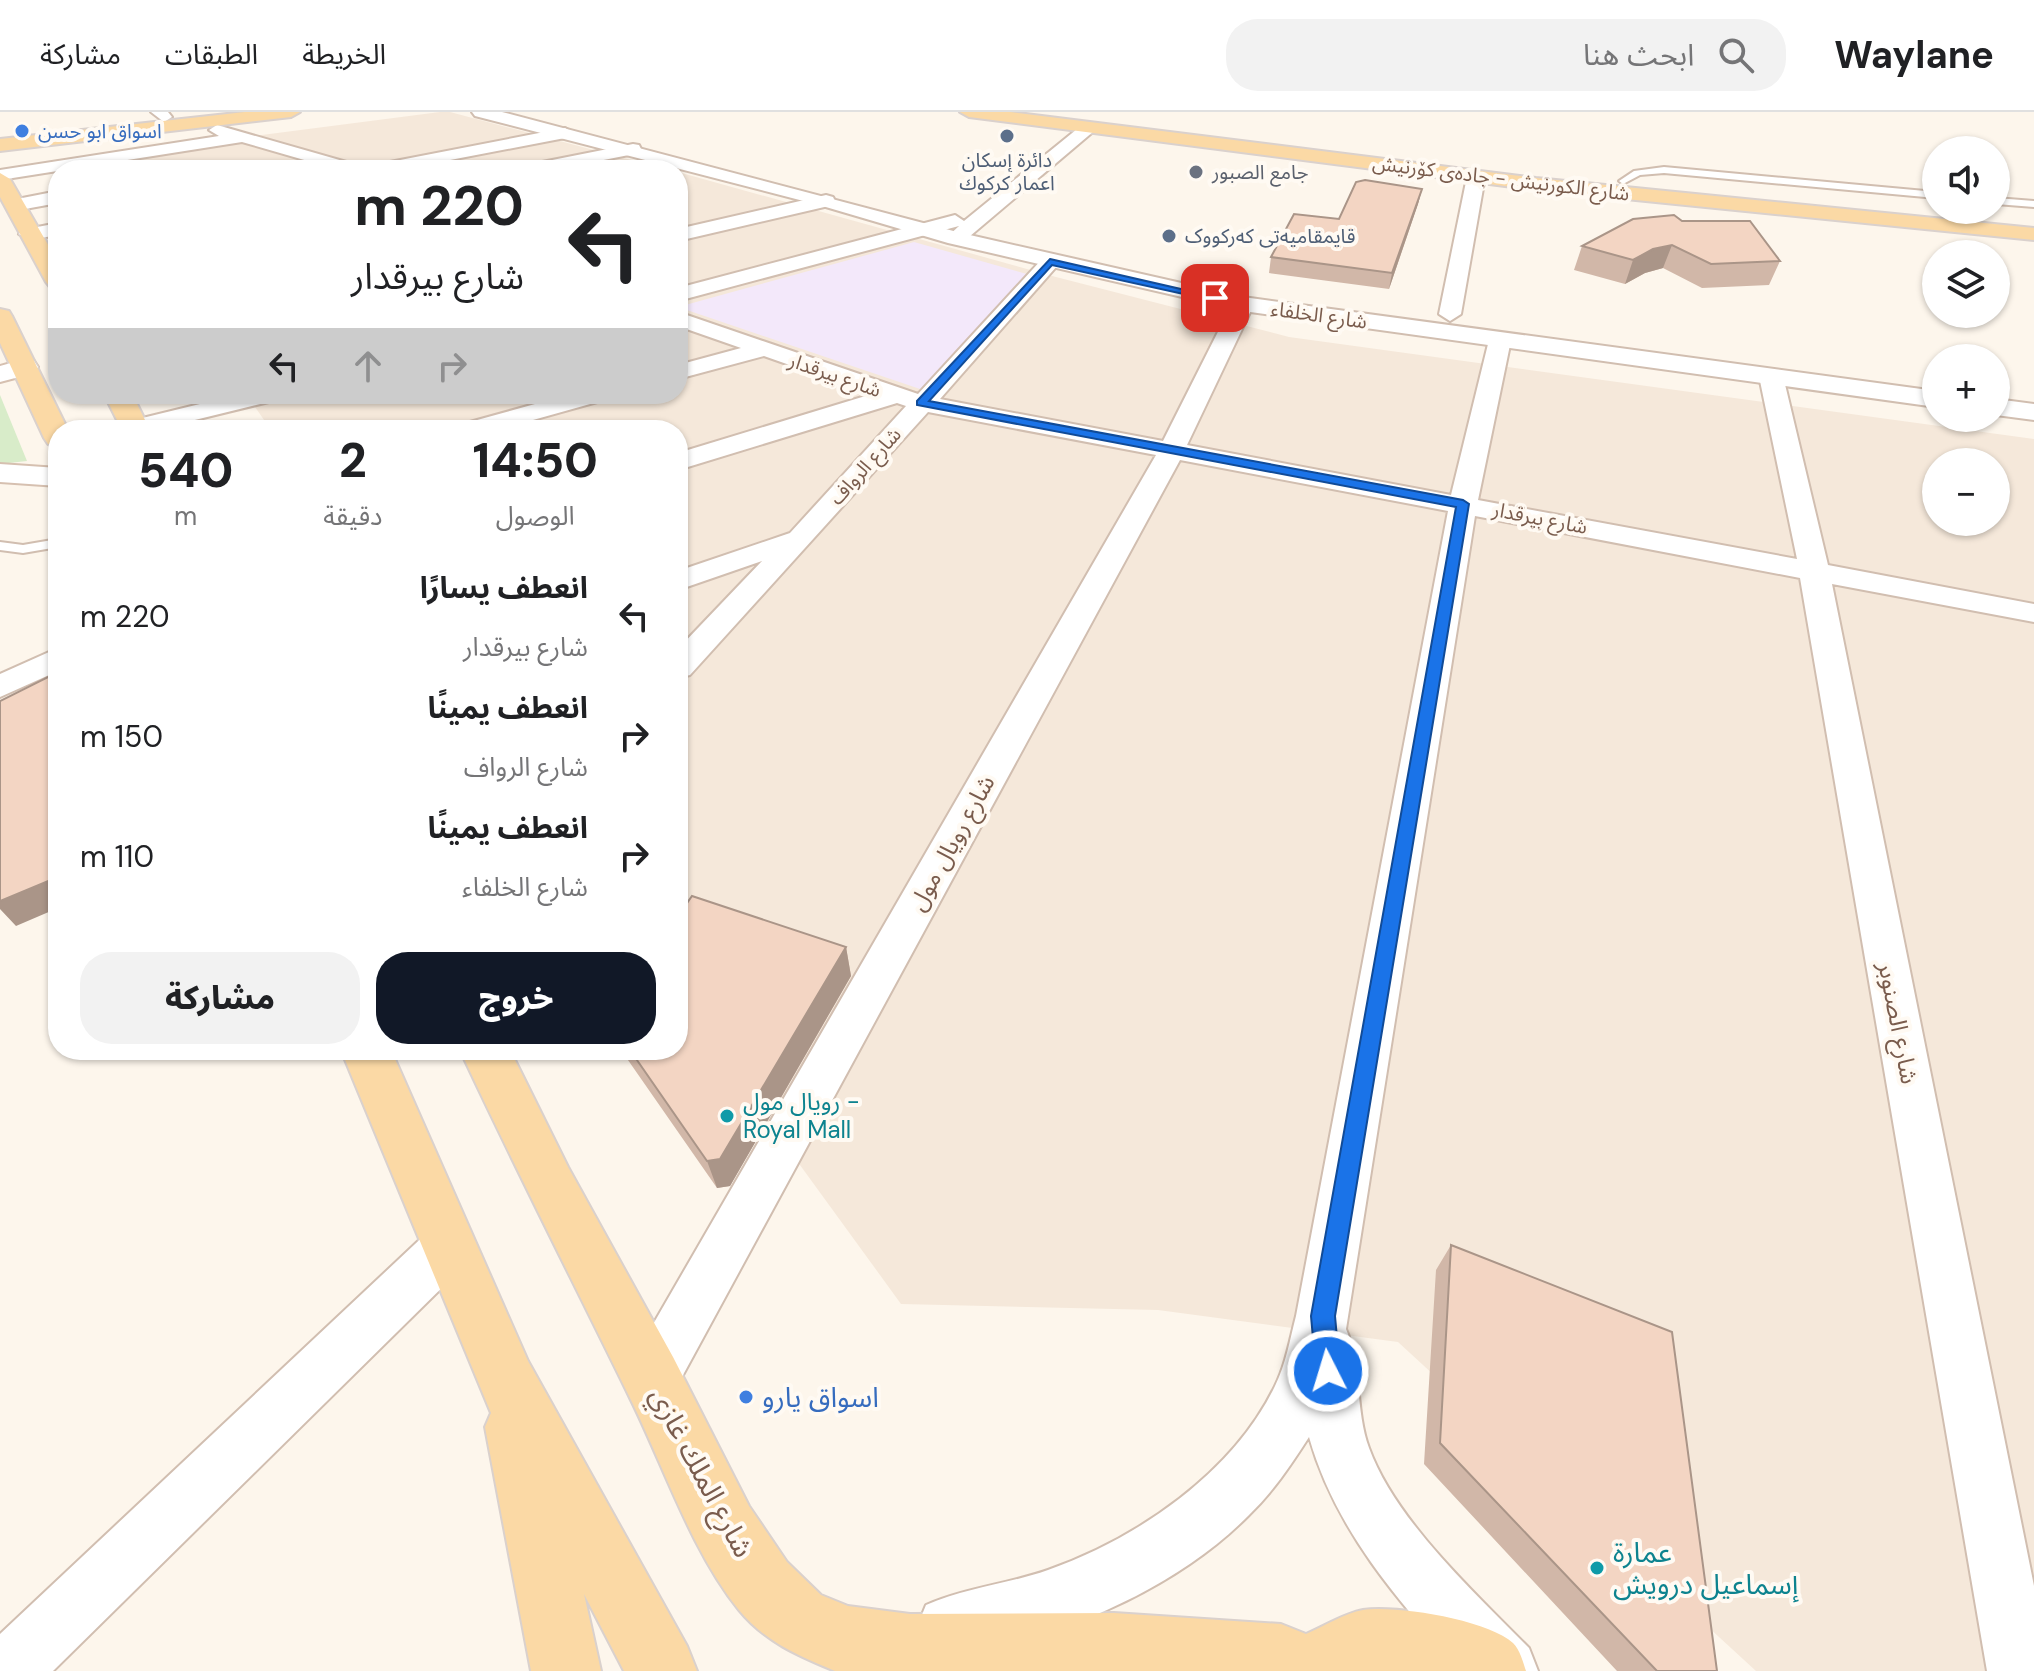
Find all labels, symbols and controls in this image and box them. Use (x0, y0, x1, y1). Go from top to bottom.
search box (1226, 19, 1786, 91)
text: Waylane (1834, 30, 1994, 80)
icon: search (1714, 33, 1758, 77)
text: ابحث هنا (1583, 35, 1694, 74)
text: مشاركة (40, 36, 121, 73)
text: الطبقات (165, 36, 258, 73)
text: الخريطة (302, 36, 386, 73)
place label: اسواق ابو حسن (38, 118, 162, 144)
marker: اسواق ابو حسن (13, 122, 31, 140)
marker: دائرة إسكان اعمار كركوك (998, 127, 1016, 145)
map controls (1922, 136, 2010, 536)
button: sound (1922, 136, 2010, 224)
place label: دائرة إسكان اعمار كركوك (959, 147, 1055, 196)
street label: شارع الكورنيش - جادەی کۆرنیش (1371, 149, 1631, 209)
place label: جامع الصبور (1211, 159, 1309, 187)
marker: جامع الصبور (1187, 163, 1205, 181)
text: 220 m (354, 169, 524, 242)
icon: left (552, 192, 656, 296)
place label: قایمقامیەتی کەرکووک (1185, 223, 1355, 249)
marker: قایمقامیەتی کەرکووک (1160, 227, 1178, 245)
button: layers (1922, 240, 2010, 328)
text: شارع بيرقدار (351, 253, 524, 300)
pin (1181, 264, 1249, 332)
icon: arrive (1193, 276, 1237, 320)
street label: شارع الخلفاء (1269, 295, 1369, 337)
icon: left (262, 344, 306, 388)
icon: ahead (346, 344, 390, 388)
icon: right (430, 344, 474, 388)
button: + (1922, 344, 2010, 432)
street label: شارع بيرقدار (784, 347, 885, 405)
street label: شارع الرواف (823, 422, 908, 512)
text: 2 (339, 429, 367, 492)
text: 14:50 (473, 429, 598, 492)
text: 540 (138, 439, 233, 502)
button: − (1922, 448, 2010, 536)
street label: شارع بيرقدار (1489, 496, 1590, 542)
text: m (174, 499, 197, 533)
text: دقيقة (323, 499, 383, 533)
text: الوصول (496, 499, 575, 533)
text: انعطف يسارًا (420, 568, 588, 607)
icon: left (612, 594, 656, 638)
text: 220 m (80, 597, 170, 636)
text: شارع بيرقدار (463, 630, 588, 664)
text: انعطف يمينًا (428, 688, 588, 727)
icon: right (612, 714, 656, 758)
text: 150 m (80, 717, 163, 756)
text: شارع الرواف (464, 750, 588, 784)
street label: شارع رويال مول (902, 769, 1003, 917)
text: انعطف يمينًا (428, 808, 588, 847)
icon: right (612, 834, 656, 878)
text: 110 m (80, 837, 154, 876)
text: شارع الخلفاء (462, 870, 588, 904)
button: مشاركة (80, 952, 360, 1044)
button: خروج (376, 952, 656, 1044)
street label: شارع الصنوبر (1869, 958, 1925, 1087)
place label: رويال مول - Royal Mall (743, 1086, 860, 1145)
marker: رويال مول - Royal Mall (718, 1107, 736, 1125)
position arrow (1286, 1329, 1370, 1413)
place label: اسواق يارو (762, 1379, 879, 1416)
street label: شارع الملك غازي (639, 1381, 762, 1565)
marker: اسواق يارو (737, 1388, 755, 1406)
place label: عمارة إسماعيل درويش (1613, 1534, 1799, 1603)
marker: عمارة إسماعيل درويش (1588, 1559, 1606, 1577)

